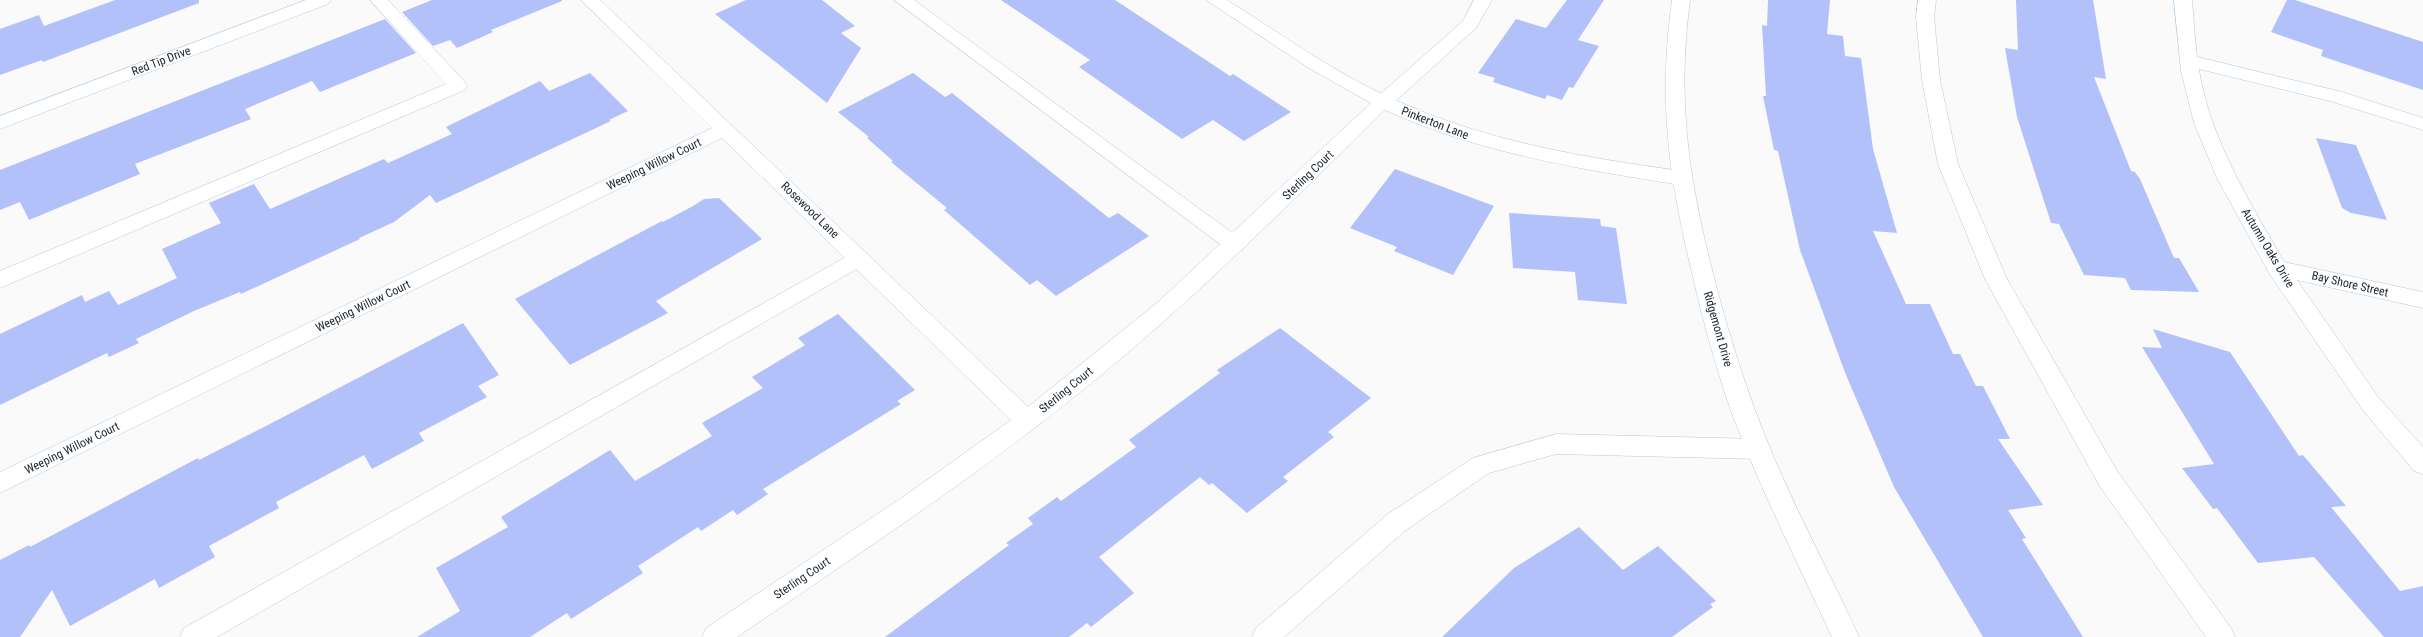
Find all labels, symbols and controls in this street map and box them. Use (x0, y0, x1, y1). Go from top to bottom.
street label: Red Tip Drive (130, 43, 193, 79)
street label: Pinkerton Lane (1399, 104, 1471, 142)
street label: Weeping Willow Court (604, 135, 704, 193)
street label: Sterling Court (1280, 147, 1337, 203)
street label: Rosewood Lane (778, 179, 842, 241)
street label: Autumn Oaks Drive (2239, 206, 2297, 291)
street label: Bay Shore Street (2310, 268, 2390, 300)
street label: Weeping Willow Court (313, 277, 413, 335)
street label: Ridgemont Drive (1701, 290, 1736, 369)
street label: Sterling Court (1036, 364, 1096, 416)
street label: Weeping Willow Court (22, 419, 122, 477)
street label: Sterling Court (771, 554, 833, 602)

